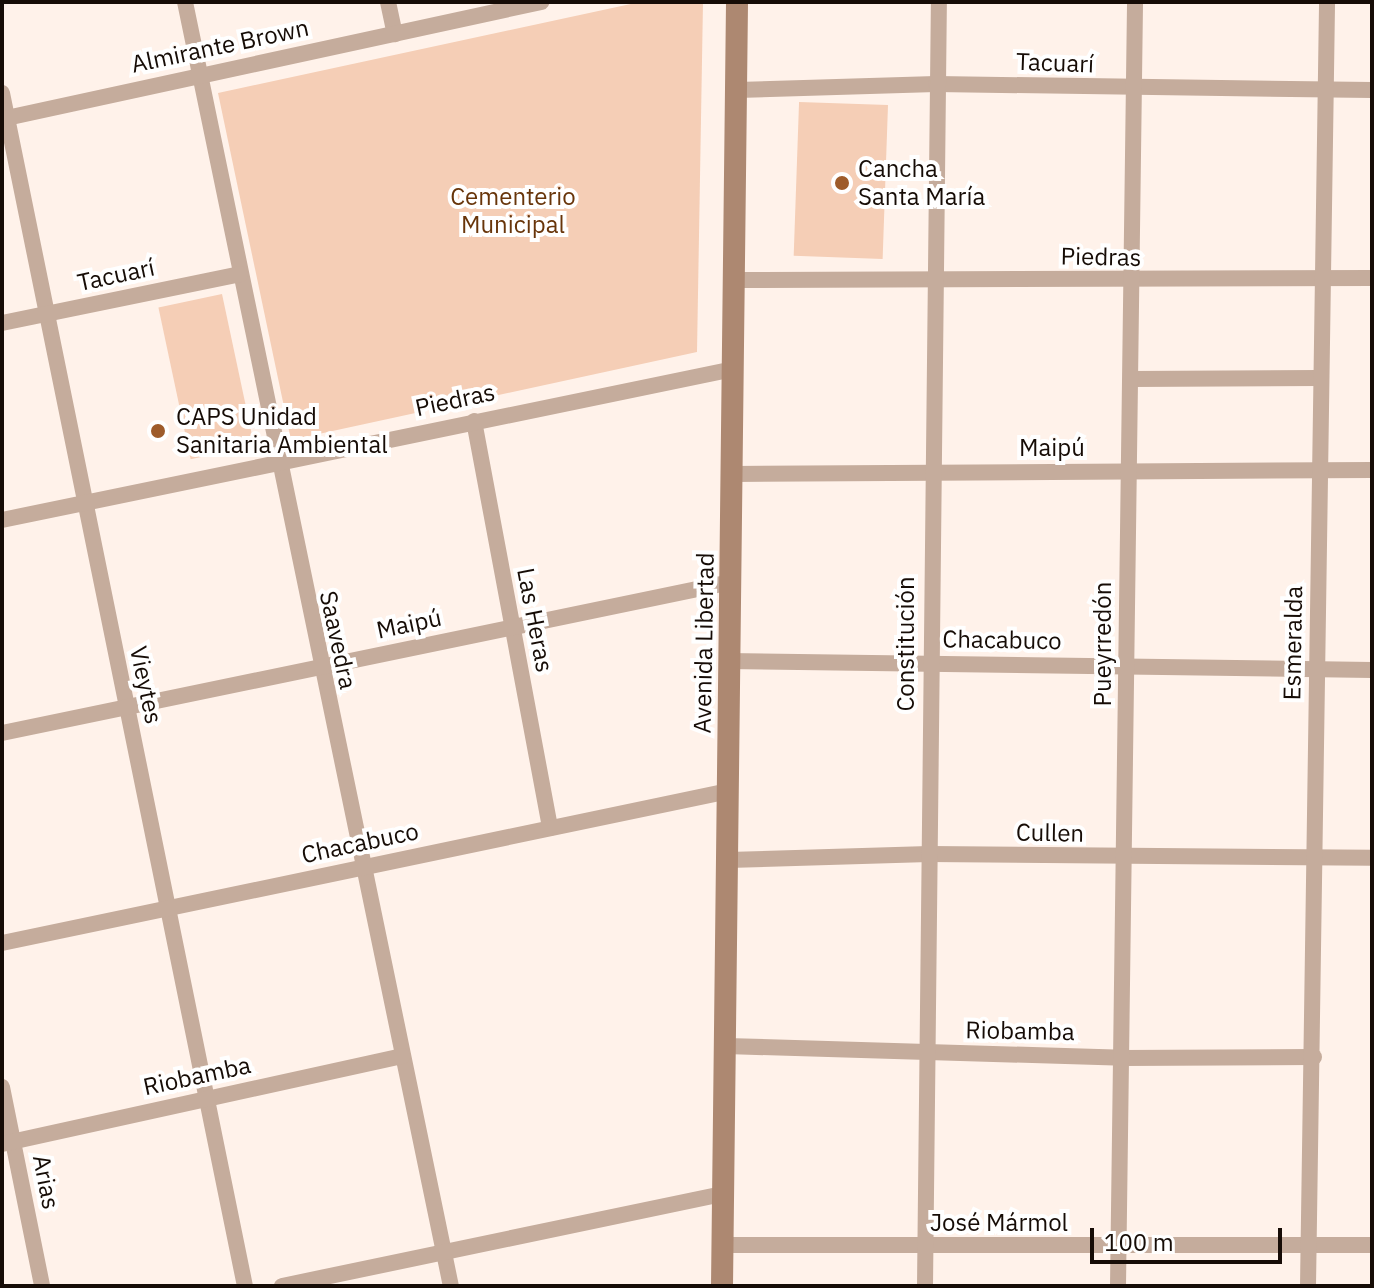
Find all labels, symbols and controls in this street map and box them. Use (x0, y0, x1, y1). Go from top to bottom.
street label: Almirante Brown (129, 13, 311, 79)
street label: Tacuarí (1015, 47, 1095, 79)
place label: Cancha Santa María (858, 155, 985, 211)
marker: Cancha Santa María (833, 174, 851, 192)
park label: Cementerio Municipal (450, 183, 576, 239)
street label: Piedras (1060, 242, 1142, 272)
street label: Tacuarí (75, 253, 157, 297)
street label: Piedras (412, 378, 498, 422)
place label: CAPS Unidad Sanitaria Ambiental (176, 403, 388, 459)
marker: CAPS Unidad Sanitaria Ambiental (147, 420, 169, 442)
street label: Maipú (1019, 434, 1085, 462)
street label: Avenida Libertad (688, 552, 720, 734)
street label: Las Heras (511, 565, 559, 675)
street label: Constitución (892, 576, 920, 712)
street label: Pueyrredón (1089, 582, 1117, 706)
street label: Esmeralda (1278, 585, 1308, 701)
street label: Saavedra (314, 588, 362, 692)
street label: Maipú (374, 603, 444, 645)
street label: Chacabuco (942, 625, 1062, 655)
street label: Vieytes (124, 643, 168, 727)
street label: Chacabuco (299, 817, 421, 869)
street label: Cullen (1016, 818, 1084, 848)
street label: Riobamba (965, 1016, 1075, 1046)
street label: Riobamba (141, 1051, 253, 1101)
street label: Arias (27, 1152, 65, 1212)
street label: José Mármol (930, 1209, 1068, 1237)
scale bar (1094, 1212, 1286, 1262)
text: 100 m (1104, 1226, 1174, 1258)

